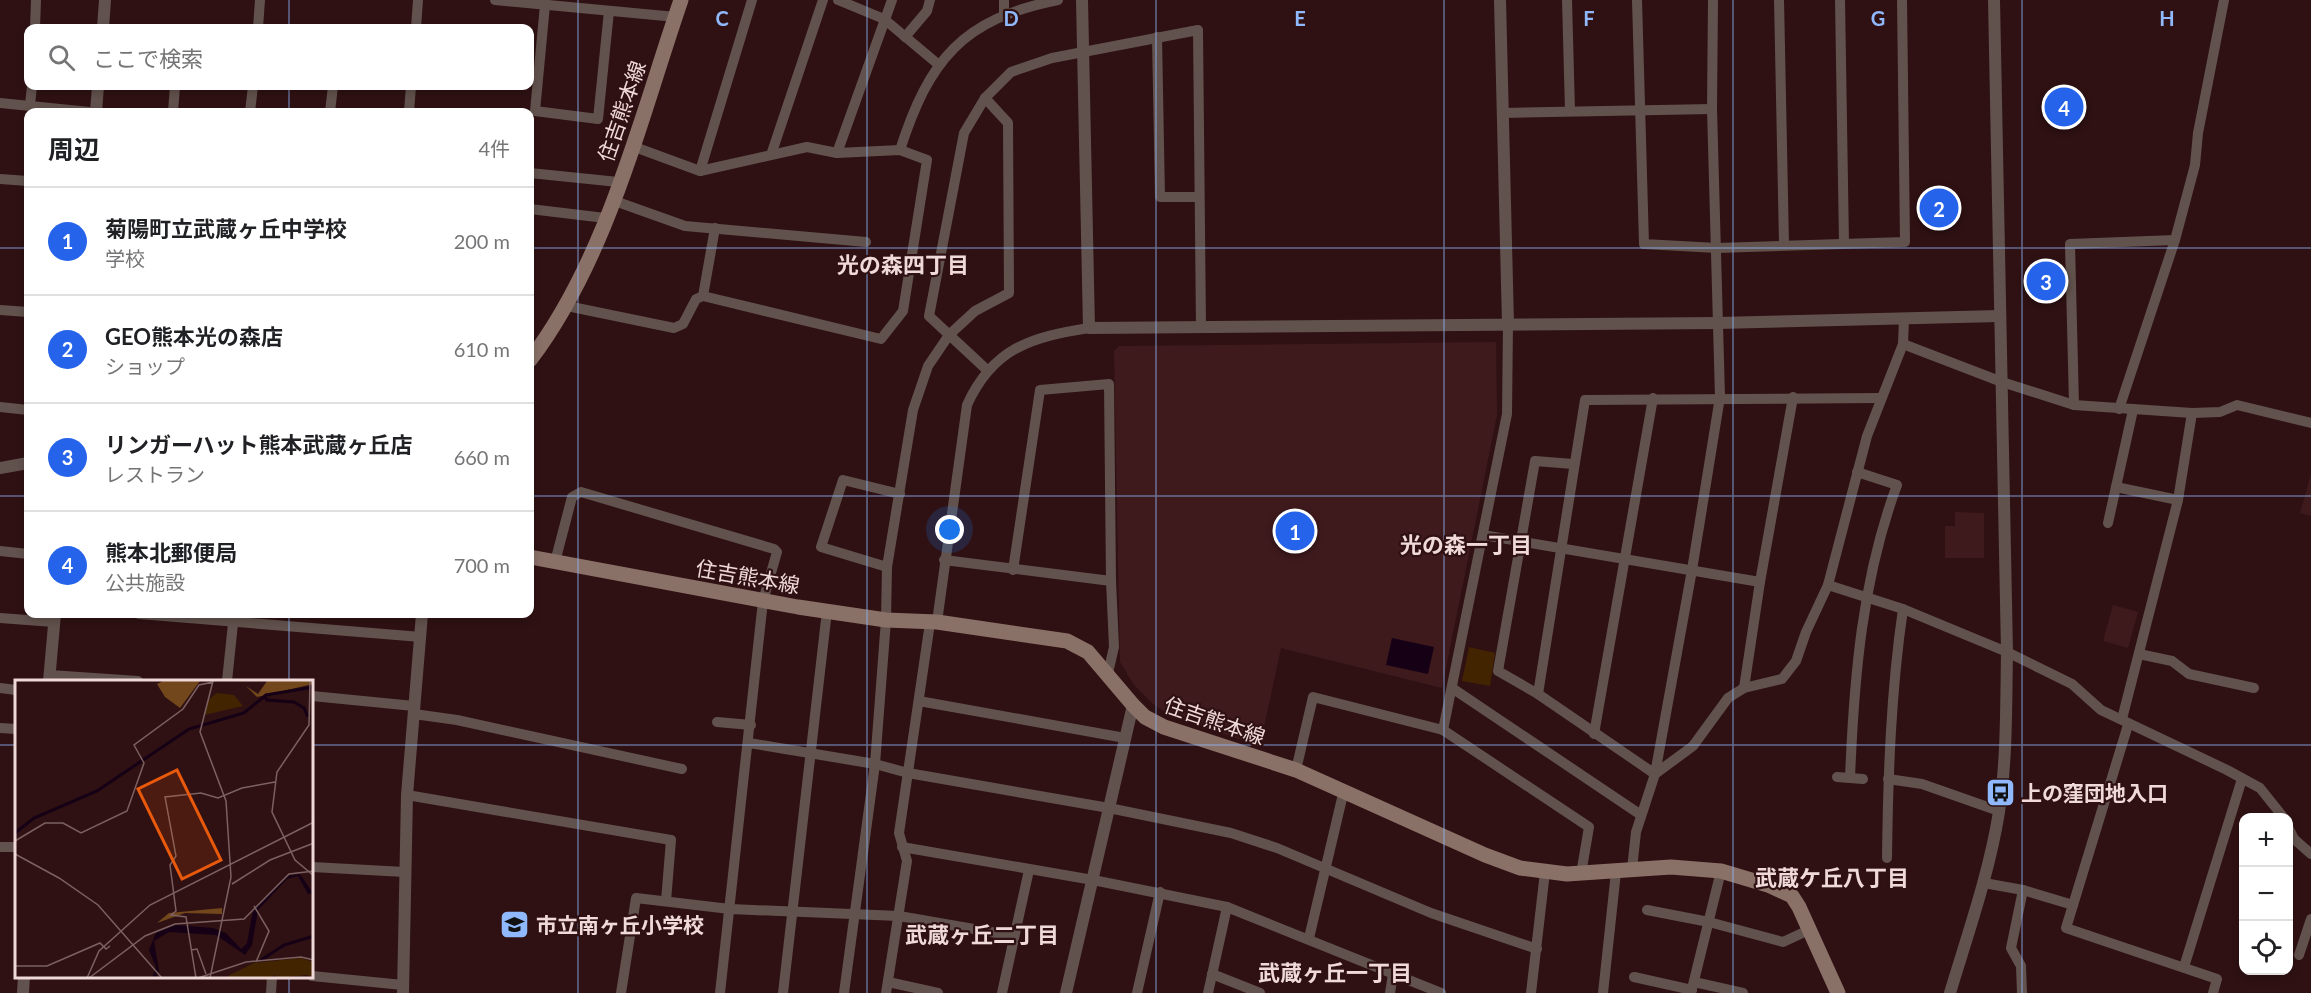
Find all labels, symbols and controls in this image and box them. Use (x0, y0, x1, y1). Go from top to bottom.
text: C (715, 6, 729, 30)
text: D (1003, 6, 1019, 30)
text: E (1294, 6, 1306, 30)
text: F (1583, 6, 1595, 30)
text: G (1871, 6, 1885, 30)
text: H (2159, 6, 2175, 30)
search box (24, 24, 534, 90)
icon: search (45, 41, 78, 74)
text: ここで検索 (93, 45, 203, 72)
street label: 住吉熊本線 (592, 57, 650, 165)
pin: 4 (2044, 84, 2084, 130)
text: 周辺 (48, 133, 100, 165)
text: 4件 (478, 136, 510, 160)
pin: 2 (1920, 186, 1958, 230)
text: 菊陽町立武蔵ヶ丘中学校 (105, 215, 347, 242)
text: 1 (62, 229, 73, 253)
text: 200 m (454, 229, 510, 253)
text: 学校 (105, 246, 145, 270)
district label: 光の森四丁目 (837, 251, 969, 278)
pin: 3 (2026, 258, 2066, 304)
text: GEO熊本光の森店 (105, 323, 283, 350)
text: 2 (62, 337, 73, 361)
text: 610 m (454, 337, 510, 361)
text: ショップ (105, 354, 185, 378)
text: リンガーハット熊本武蔵ヶ丘店 (105, 431, 413, 458)
text: 3 (62, 445, 73, 469)
text: 660 m (454, 445, 510, 469)
text: レストラン (105, 462, 205, 486)
pin: 1 (1276, 508, 1314, 554)
your location (935, 515, 964, 544)
district label: 光の森一丁目 (1400, 531, 1532, 558)
text: 熊本北郵便局 (105, 539, 237, 566)
text: 4 (62, 553, 73, 577)
text: 700 m (454, 553, 510, 577)
street label: 住吉熊本線 (694, 555, 802, 597)
text: 公共施設 (105, 570, 185, 594)
inset map (15, 680, 314, 978)
street label: 住吉熊本線 (1161, 691, 1269, 749)
bus stop icon: 上の窪団地入口 (1984, 776, 2016, 808)
place label: 上の窪団地入口 (2021, 780, 2168, 805)
map controls (2239, 813, 2293, 975)
button: + (2239, 813, 2293, 867)
district label: 武蔵ケ丘八丁目 (1755, 864, 1909, 891)
button: − (2239, 867, 2293, 921)
school or university icon: 市立南ヶ丘小学校 (499, 908, 531, 940)
place label: 市立南ヶ丘小学校 (536, 912, 704, 937)
district label: 武蔵ヶ丘二丁目 (905, 921, 1059, 948)
button: locate (2239, 921, 2293, 975)
district label: 武蔵ヶ丘一丁目 (1258, 959, 1412, 986)

